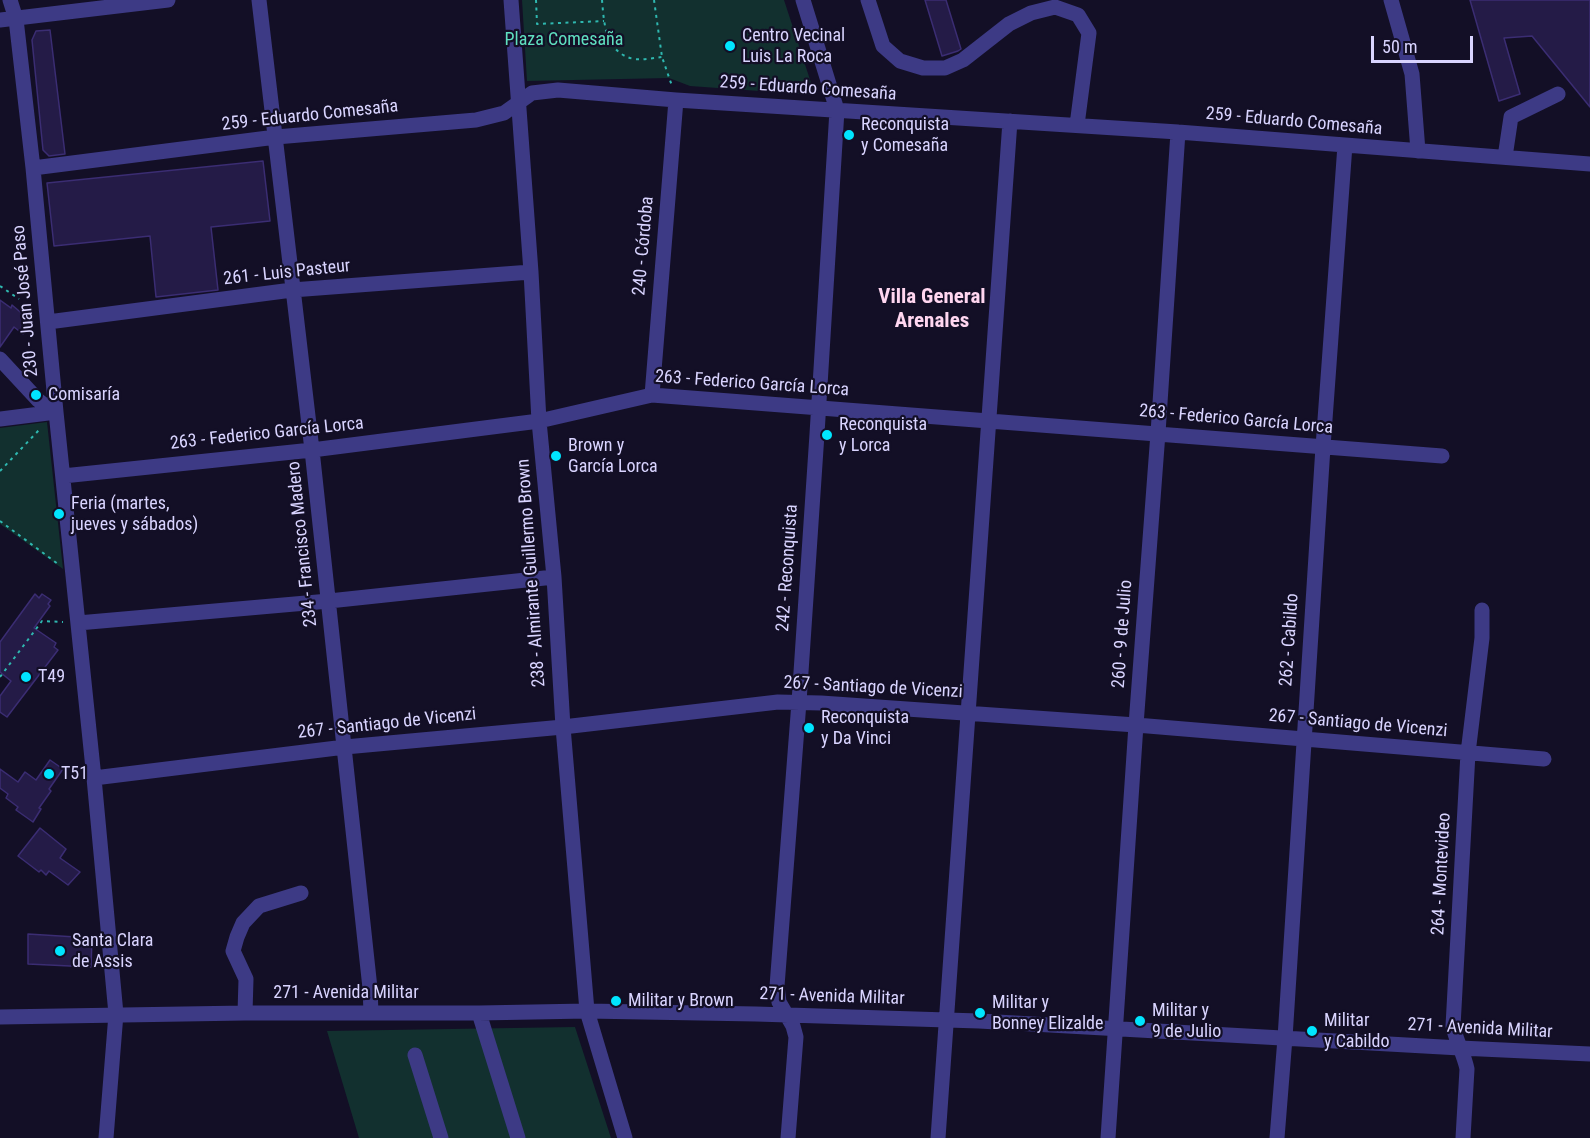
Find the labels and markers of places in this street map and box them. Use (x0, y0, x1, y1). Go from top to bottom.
place label: Centro Vecinal Luis La Roca (742, 25, 845, 68)
marker: Centro Vecinal Luis La Roca (723, 39, 737, 53)
place label: Reconquista y Comesaña (861, 114, 949, 156)
marker: Reconquista y Comesaña (842, 128, 856, 142)
place label: Comisaría (48, 384, 120, 406)
marker: Comisaría (29, 388, 43, 402)
place label: Reconquista y Lorca (839, 414, 927, 456)
marker: Reconquista y Lorca (820, 428, 834, 442)
place label: Brown y García Lorca (568, 435, 658, 478)
marker: Brown y García Lorca (549, 449, 563, 463)
place label: Feria (martes, jueves y sábados) (71, 493, 198, 536)
marker: Feria (martes, jueves y sábados) (52, 507, 66, 521)
place label: T49 (38, 666, 65, 688)
marker: T49 (19, 670, 33, 684)
place label: Reconquista y Da Vinci (821, 707, 909, 750)
marker: Reconquista y Da Vinci (802, 721, 816, 735)
place label: T51 (61, 763, 88, 785)
marker: T51 (42, 767, 56, 781)
place label: Santa Clara de Assis (72, 930, 153, 972)
marker: Santa Clara de Assis (53, 944, 67, 958)
place label: Militar y Brown (628, 990, 734, 1012)
place label: Militar y Bonney Elizalde (992, 992, 1103, 1034)
marker: Militar y Brown (609, 994, 623, 1008)
place label: Militar y 9 de Julio (1152, 1000, 1221, 1042)
marker: Militar y Bonney Elizalde (973, 1006, 987, 1020)
place label: Militar y Cabildo (1324, 1010, 1390, 1052)
marker: Militar y 9 de Julio (1133, 1014, 1147, 1028)
marker: Militar y Cabildo (1305, 1024, 1319, 1038)

